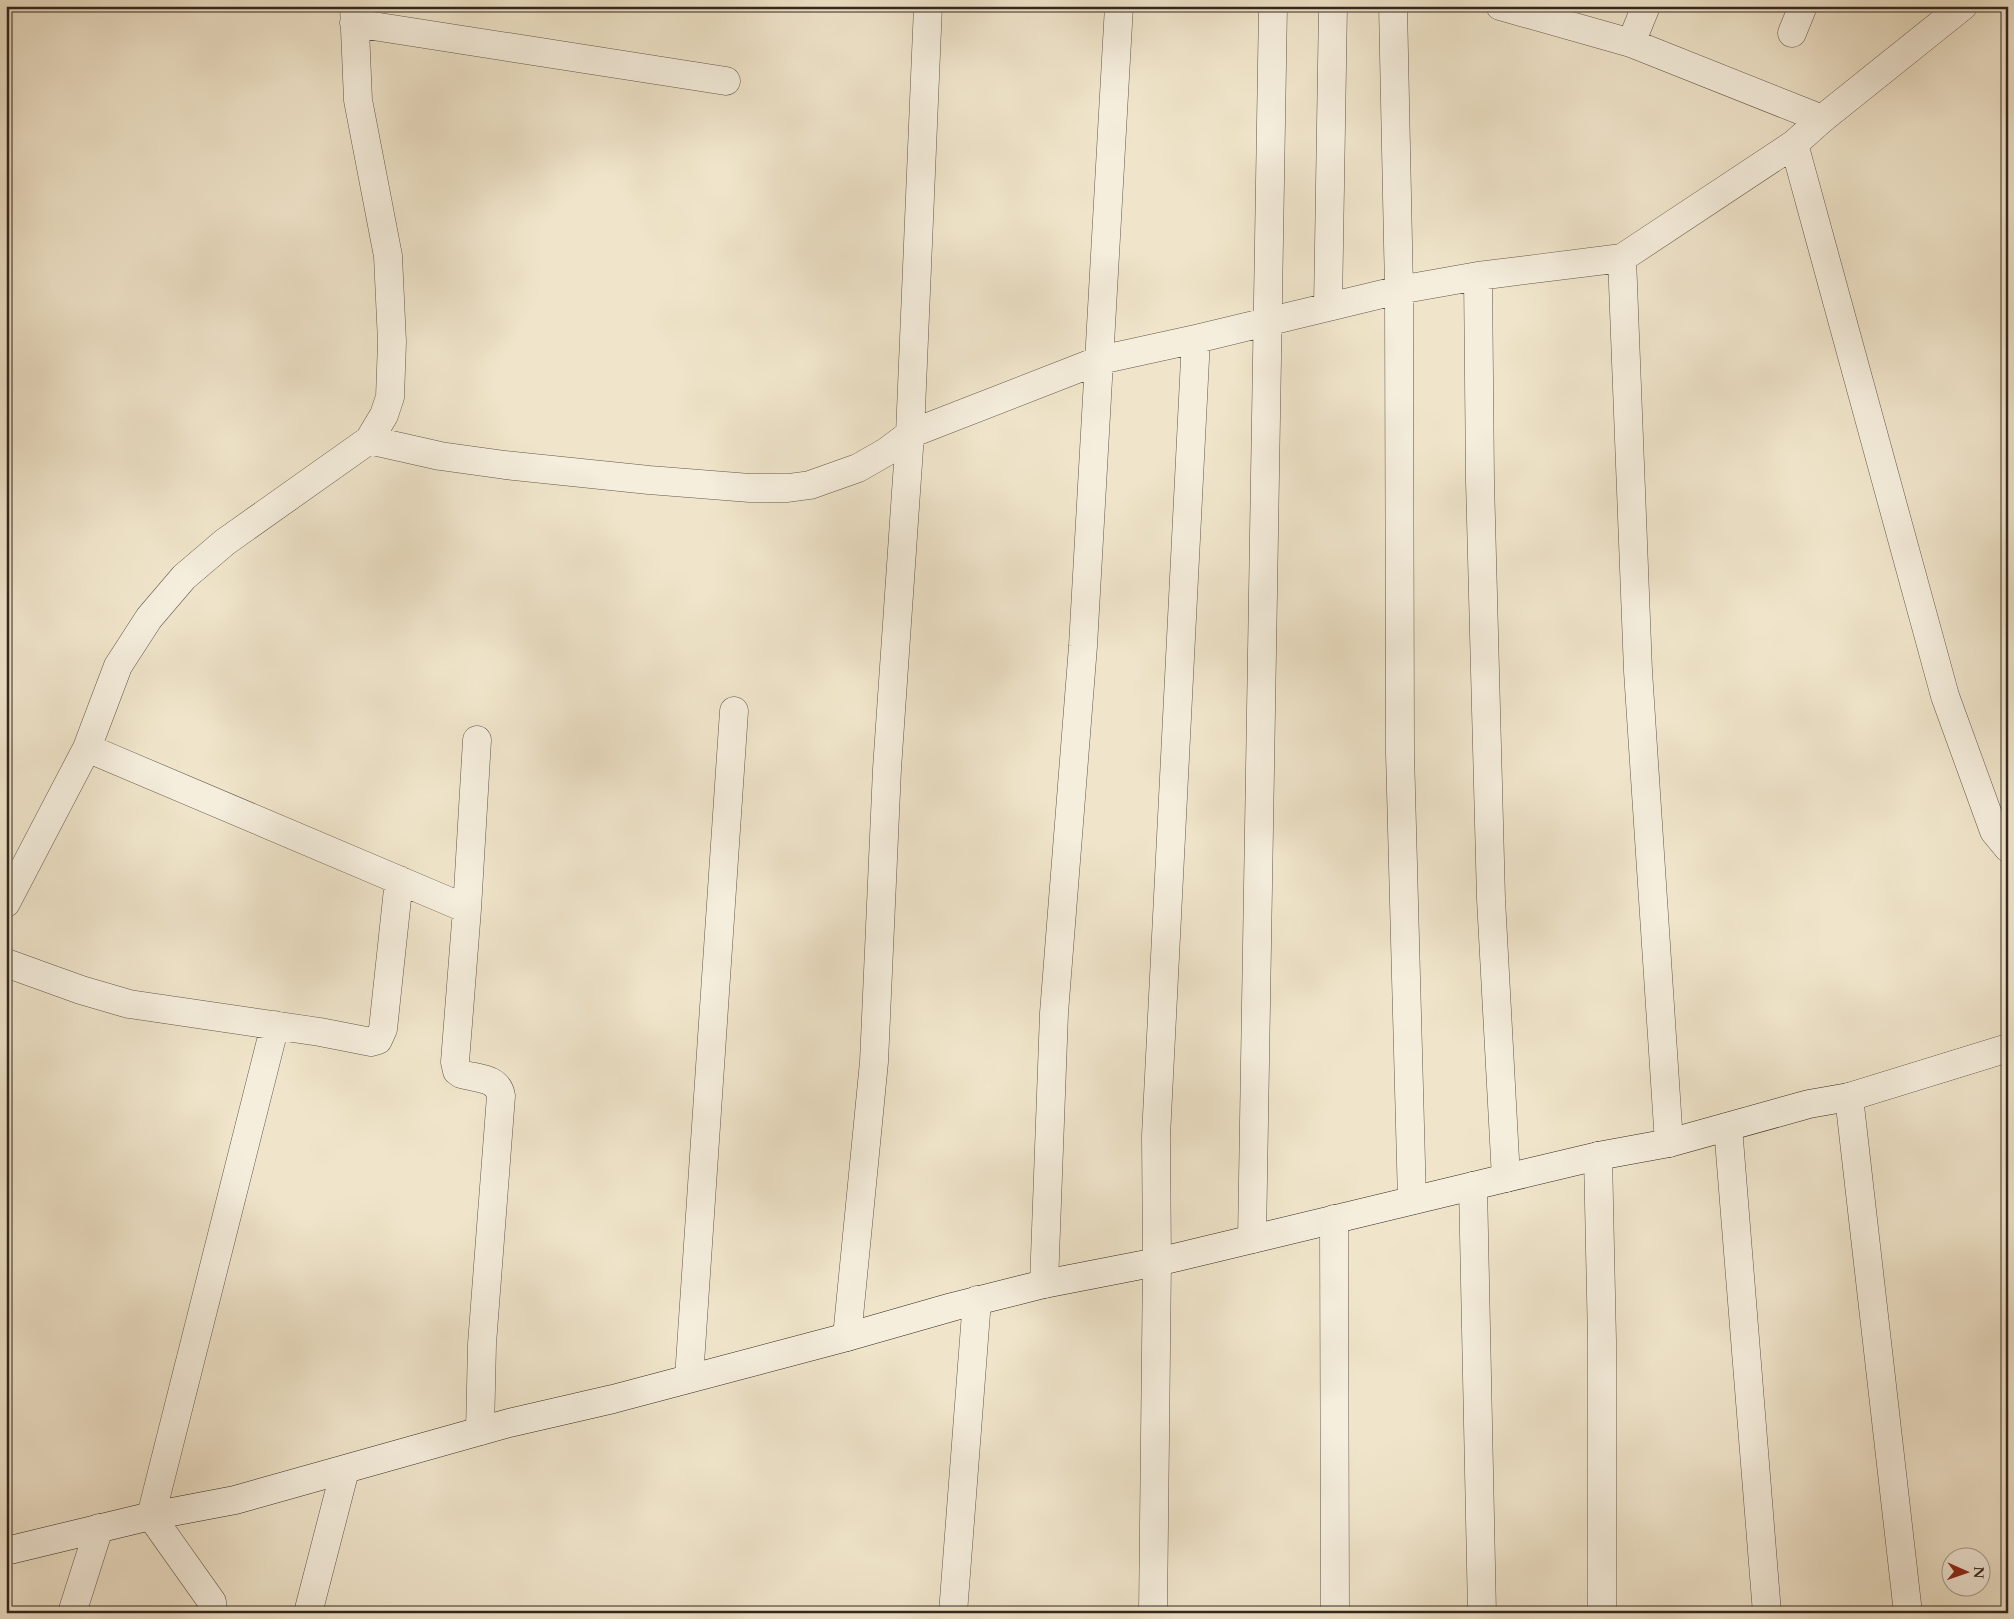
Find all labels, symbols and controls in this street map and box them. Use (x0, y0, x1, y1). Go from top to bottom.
north arrow (1942, 1546, 1992, 1596)
text: N (1969, 1566, 1988, 1579)

